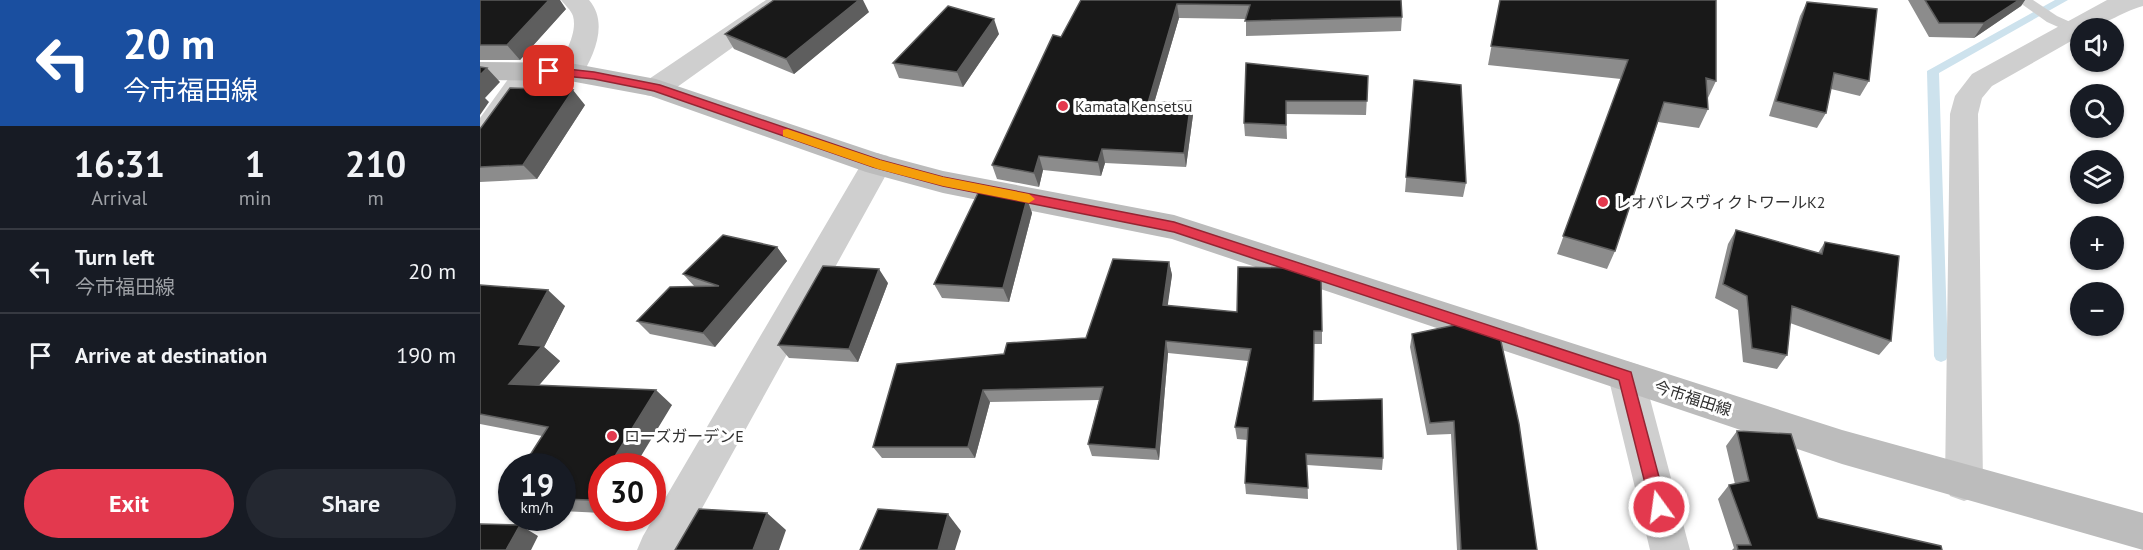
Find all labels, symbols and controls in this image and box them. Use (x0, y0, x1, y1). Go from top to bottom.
text: 20 m (123, 16, 215, 71)
map controls (2070, 18, 2124, 336)
button: sound (2070, 18, 2124, 72)
icon: left (24, 24, 102, 102)
pin (523, 45, 574, 96)
icon: arrive (532, 54, 565, 87)
text: 今市福田線 (123, 73, 258, 107)
button: search (2070, 84, 2124, 138)
place label: Kamata Kensetsu (1075, 96, 1192, 116)
marker: Kamata Kensetsu (1056, 99, 1070, 113)
text: 16:31 (74, 140, 165, 187)
text: 1 (245, 140, 265, 187)
text: 210 (345, 140, 406, 187)
button: layers (2070, 150, 2124, 204)
text: Arrival (91, 185, 147, 211)
text: min (239, 185, 271, 211)
text: m (368, 185, 384, 211)
place label: レオパレスヴィクトワールK2 (1615, 192, 1825, 212)
marker: レオパレスヴィクトワールK2 (1596, 195, 1610, 209)
button: + (2070, 216, 2124, 270)
text: Turn left (75, 243, 155, 271)
icon: left (24, 255, 57, 288)
text: 20 m (408, 257, 456, 285)
text: 今市福田線 (75, 274, 175, 300)
button: − (2070, 282, 2124, 336)
icon: arrive (24, 339, 57, 372)
text: Arrive at destination (75, 341, 267, 369)
text: 190 m (396, 341, 456, 369)
street label: 今市福田線 (1652, 376, 1734, 420)
place label: ローズガーデンE (624, 426, 744, 446)
marker: ローズガーデンE (605, 429, 619, 443)
speed limit sign: 30 (588, 453, 666, 531)
text: 19 (520, 465, 554, 504)
button: Exit (24, 469, 234, 538)
button: Share (246, 469, 456, 538)
position arrow (1627, 475, 1691, 539)
text: km/h (521, 498, 553, 517)

